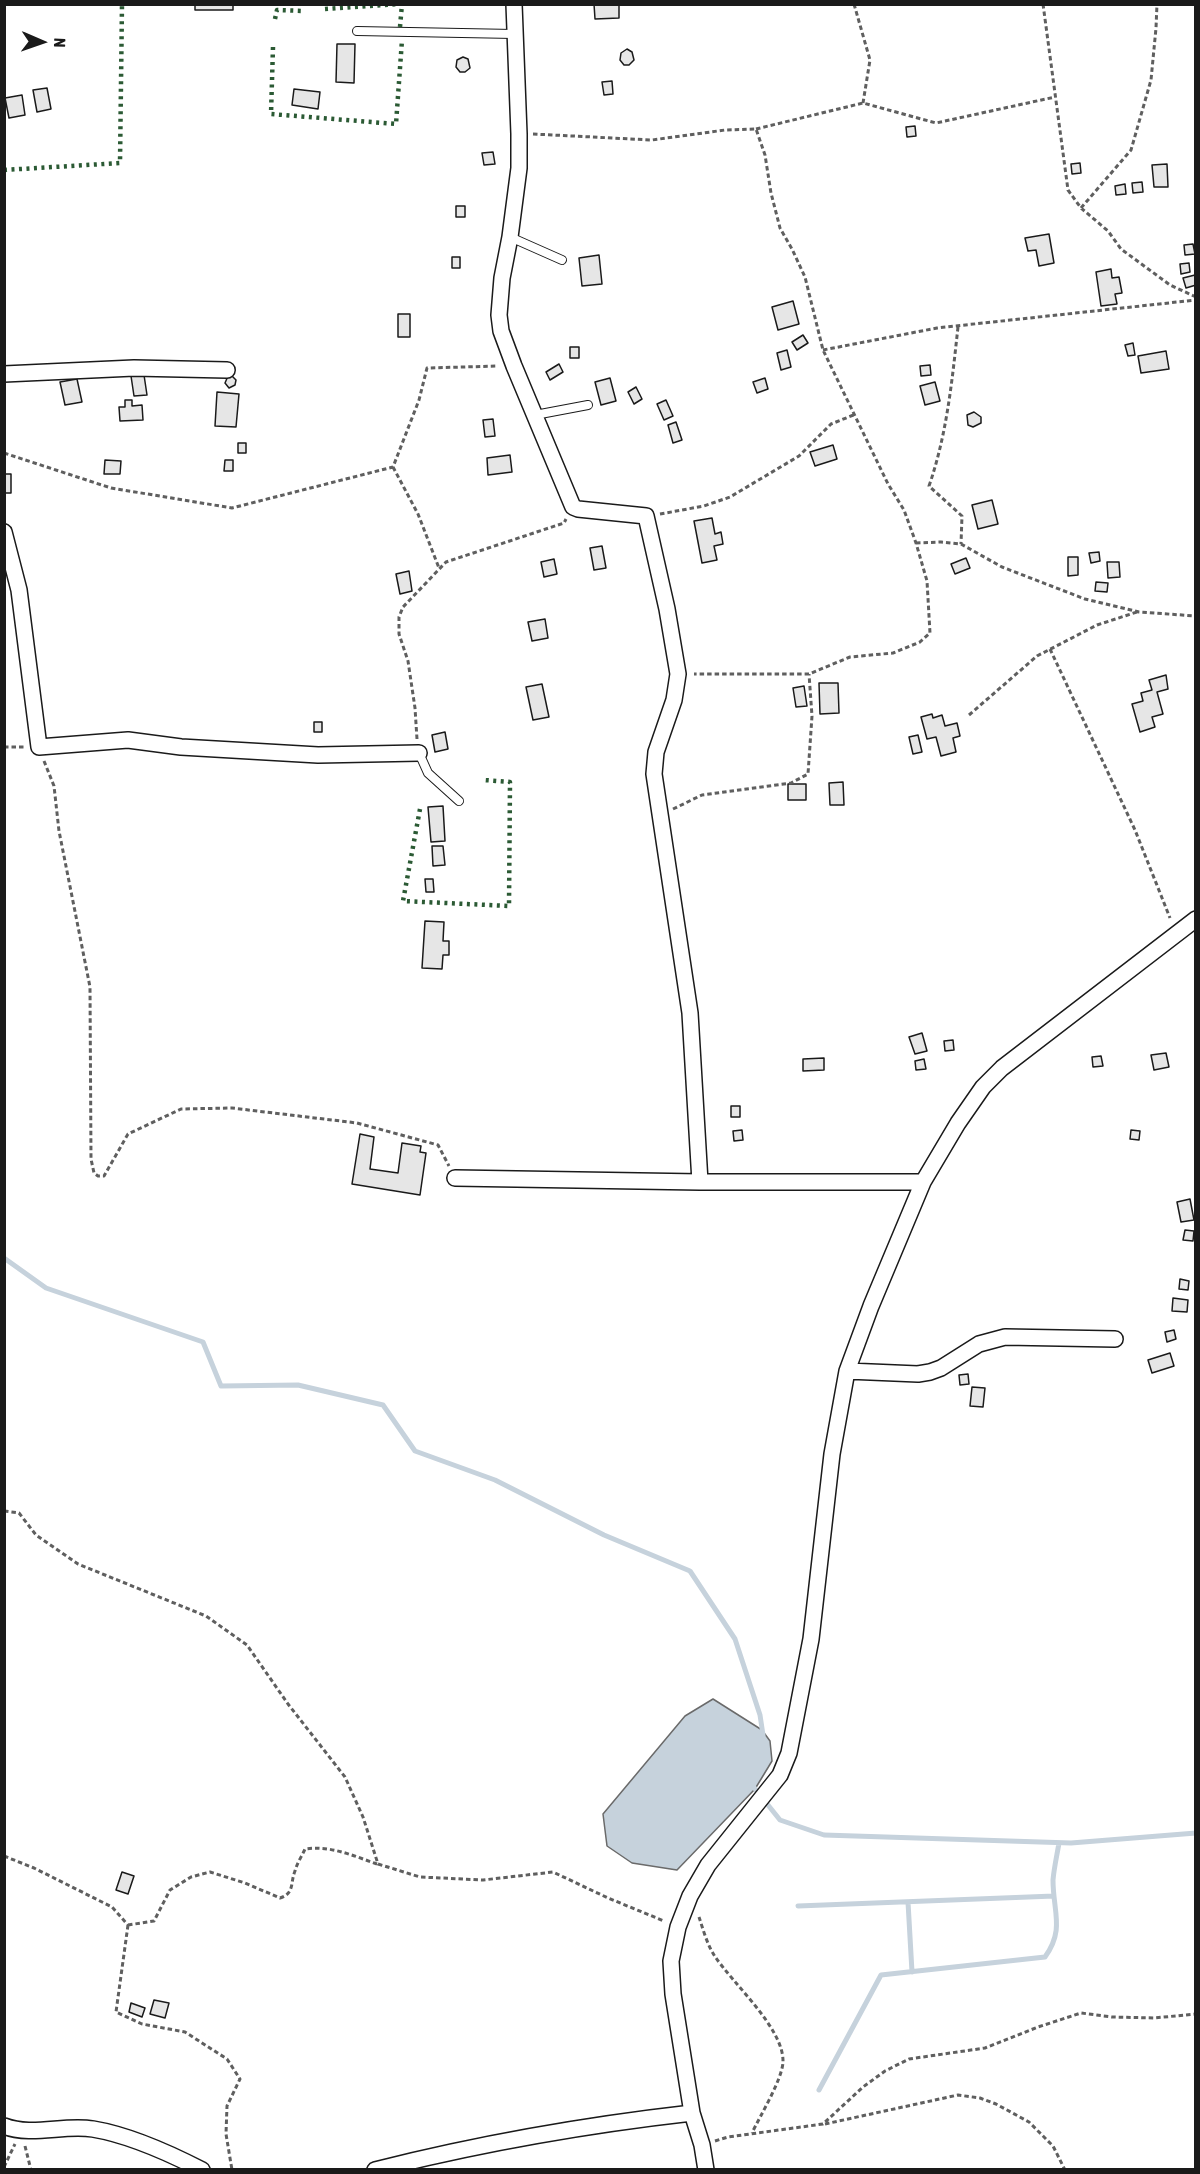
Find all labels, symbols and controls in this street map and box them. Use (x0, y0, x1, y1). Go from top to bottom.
north arrow (12, 12, 72, 72)
text: N (51, 38, 69, 48)

